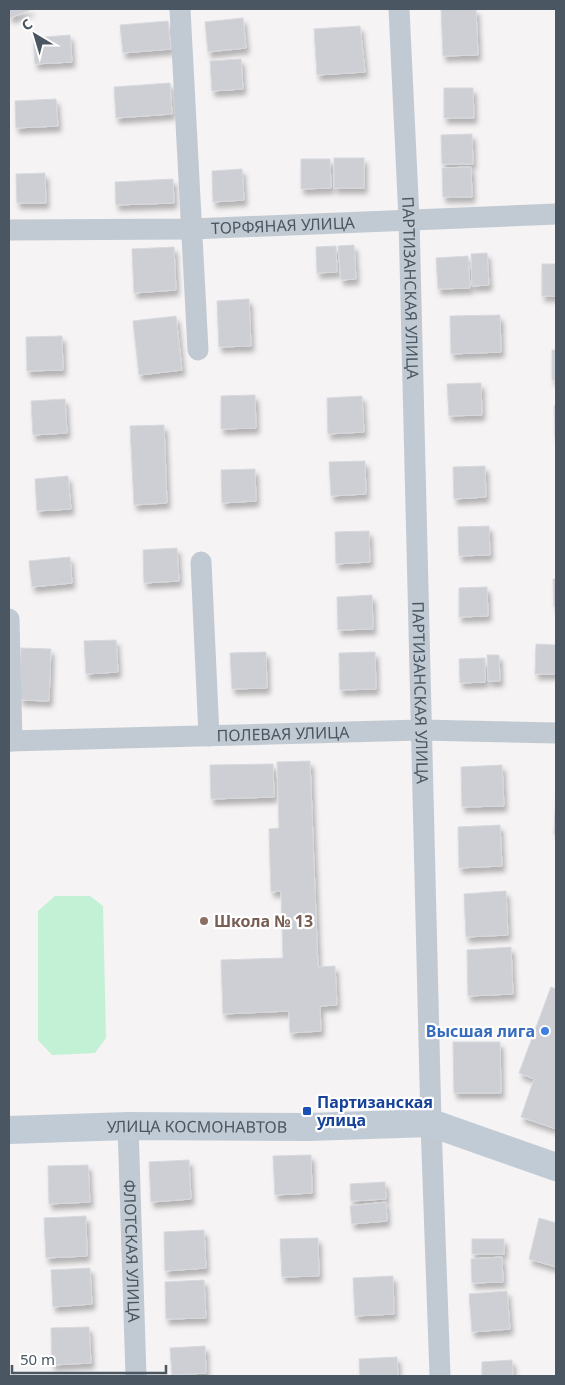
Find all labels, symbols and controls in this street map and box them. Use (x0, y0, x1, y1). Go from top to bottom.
north arrow (10, 10, 60, 60)
text: С (17, 14, 36, 35)
street label: ПАРТИЗАНСКАЯ УЛИЦА (397, 196, 424, 380)
street label: ТОРФЯНАЯ УЛИЦА (211, 211, 356, 239)
street label: ПАРТИЗАНСКАЯ УЛИЦА (407, 601, 434, 785)
street label: ПОЛЕВАЯ УЛИЦА (216, 721, 350, 746)
place label: Школа № 13 (214, 910, 313, 932)
marker: Школа № 13 (198, 915, 210, 927)
place label: Высшая лига (426, 1020, 535, 1042)
marker: Высшая лига (539, 1025, 551, 1037)
place label: Партизанская улица (316, 1091, 433, 1131)
marker: Партизанская улица (301, 1105, 313, 1117)
street label: УЛИЦА КОСМОНАВТОВ (106, 1115, 287, 1138)
street label: ФЛОТСКАЯ УЛИЦА (119, 1179, 145, 1324)
scale bar (12, 1342, 166, 1374)
text: 50 m (20, 1349, 55, 1369)

